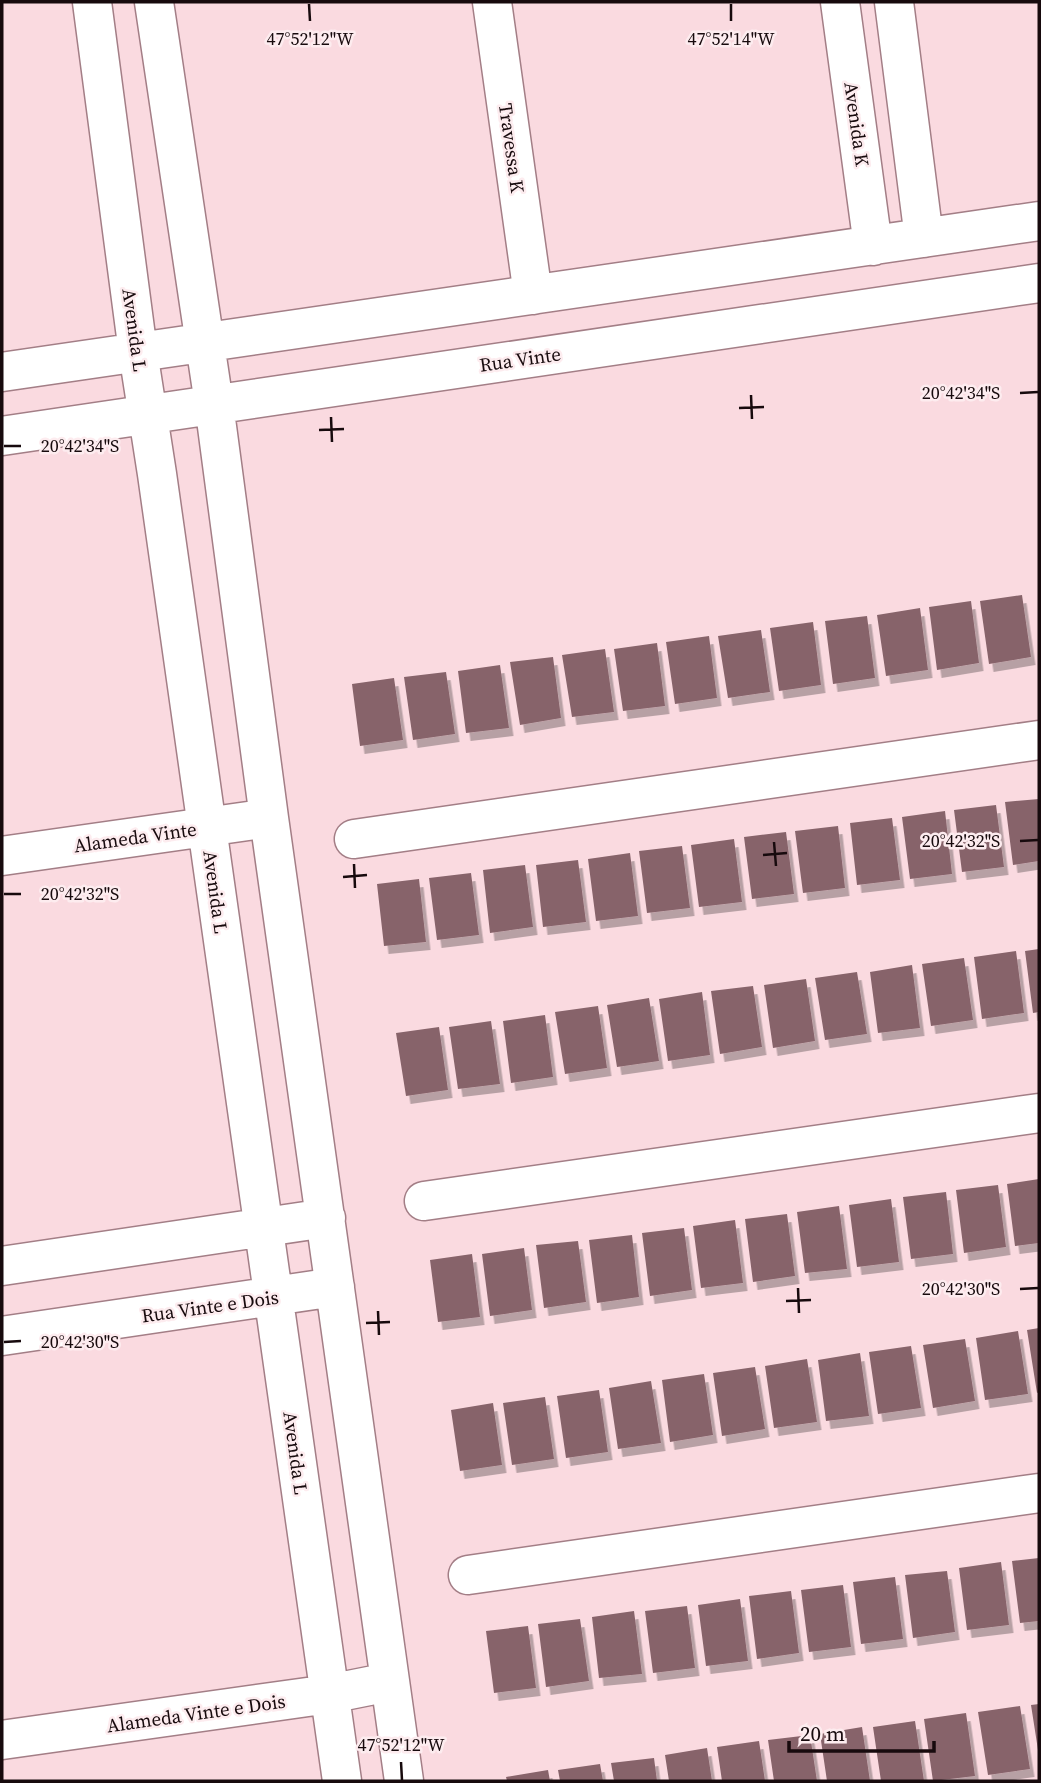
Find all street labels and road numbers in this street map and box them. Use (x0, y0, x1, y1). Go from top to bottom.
street label: Avenida K (838, 80, 876, 168)
street label: Travessa K (493, 102, 531, 195)
street label: Avenida L (116, 287, 154, 373)
street label: Rua Vinte (478, 340, 562, 378)
street label: Alameda Vinte (72, 816, 198, 858)
street label: Avenida L (197, 849, 235, 935)
street label: Rua Vinte e Dois (140, 1284, 280, 1328)
street label: Avenida L (277, 1410, 315, 1496)
street label: Alameda Vinte e Dois (105, 1688, 287, 1738)

